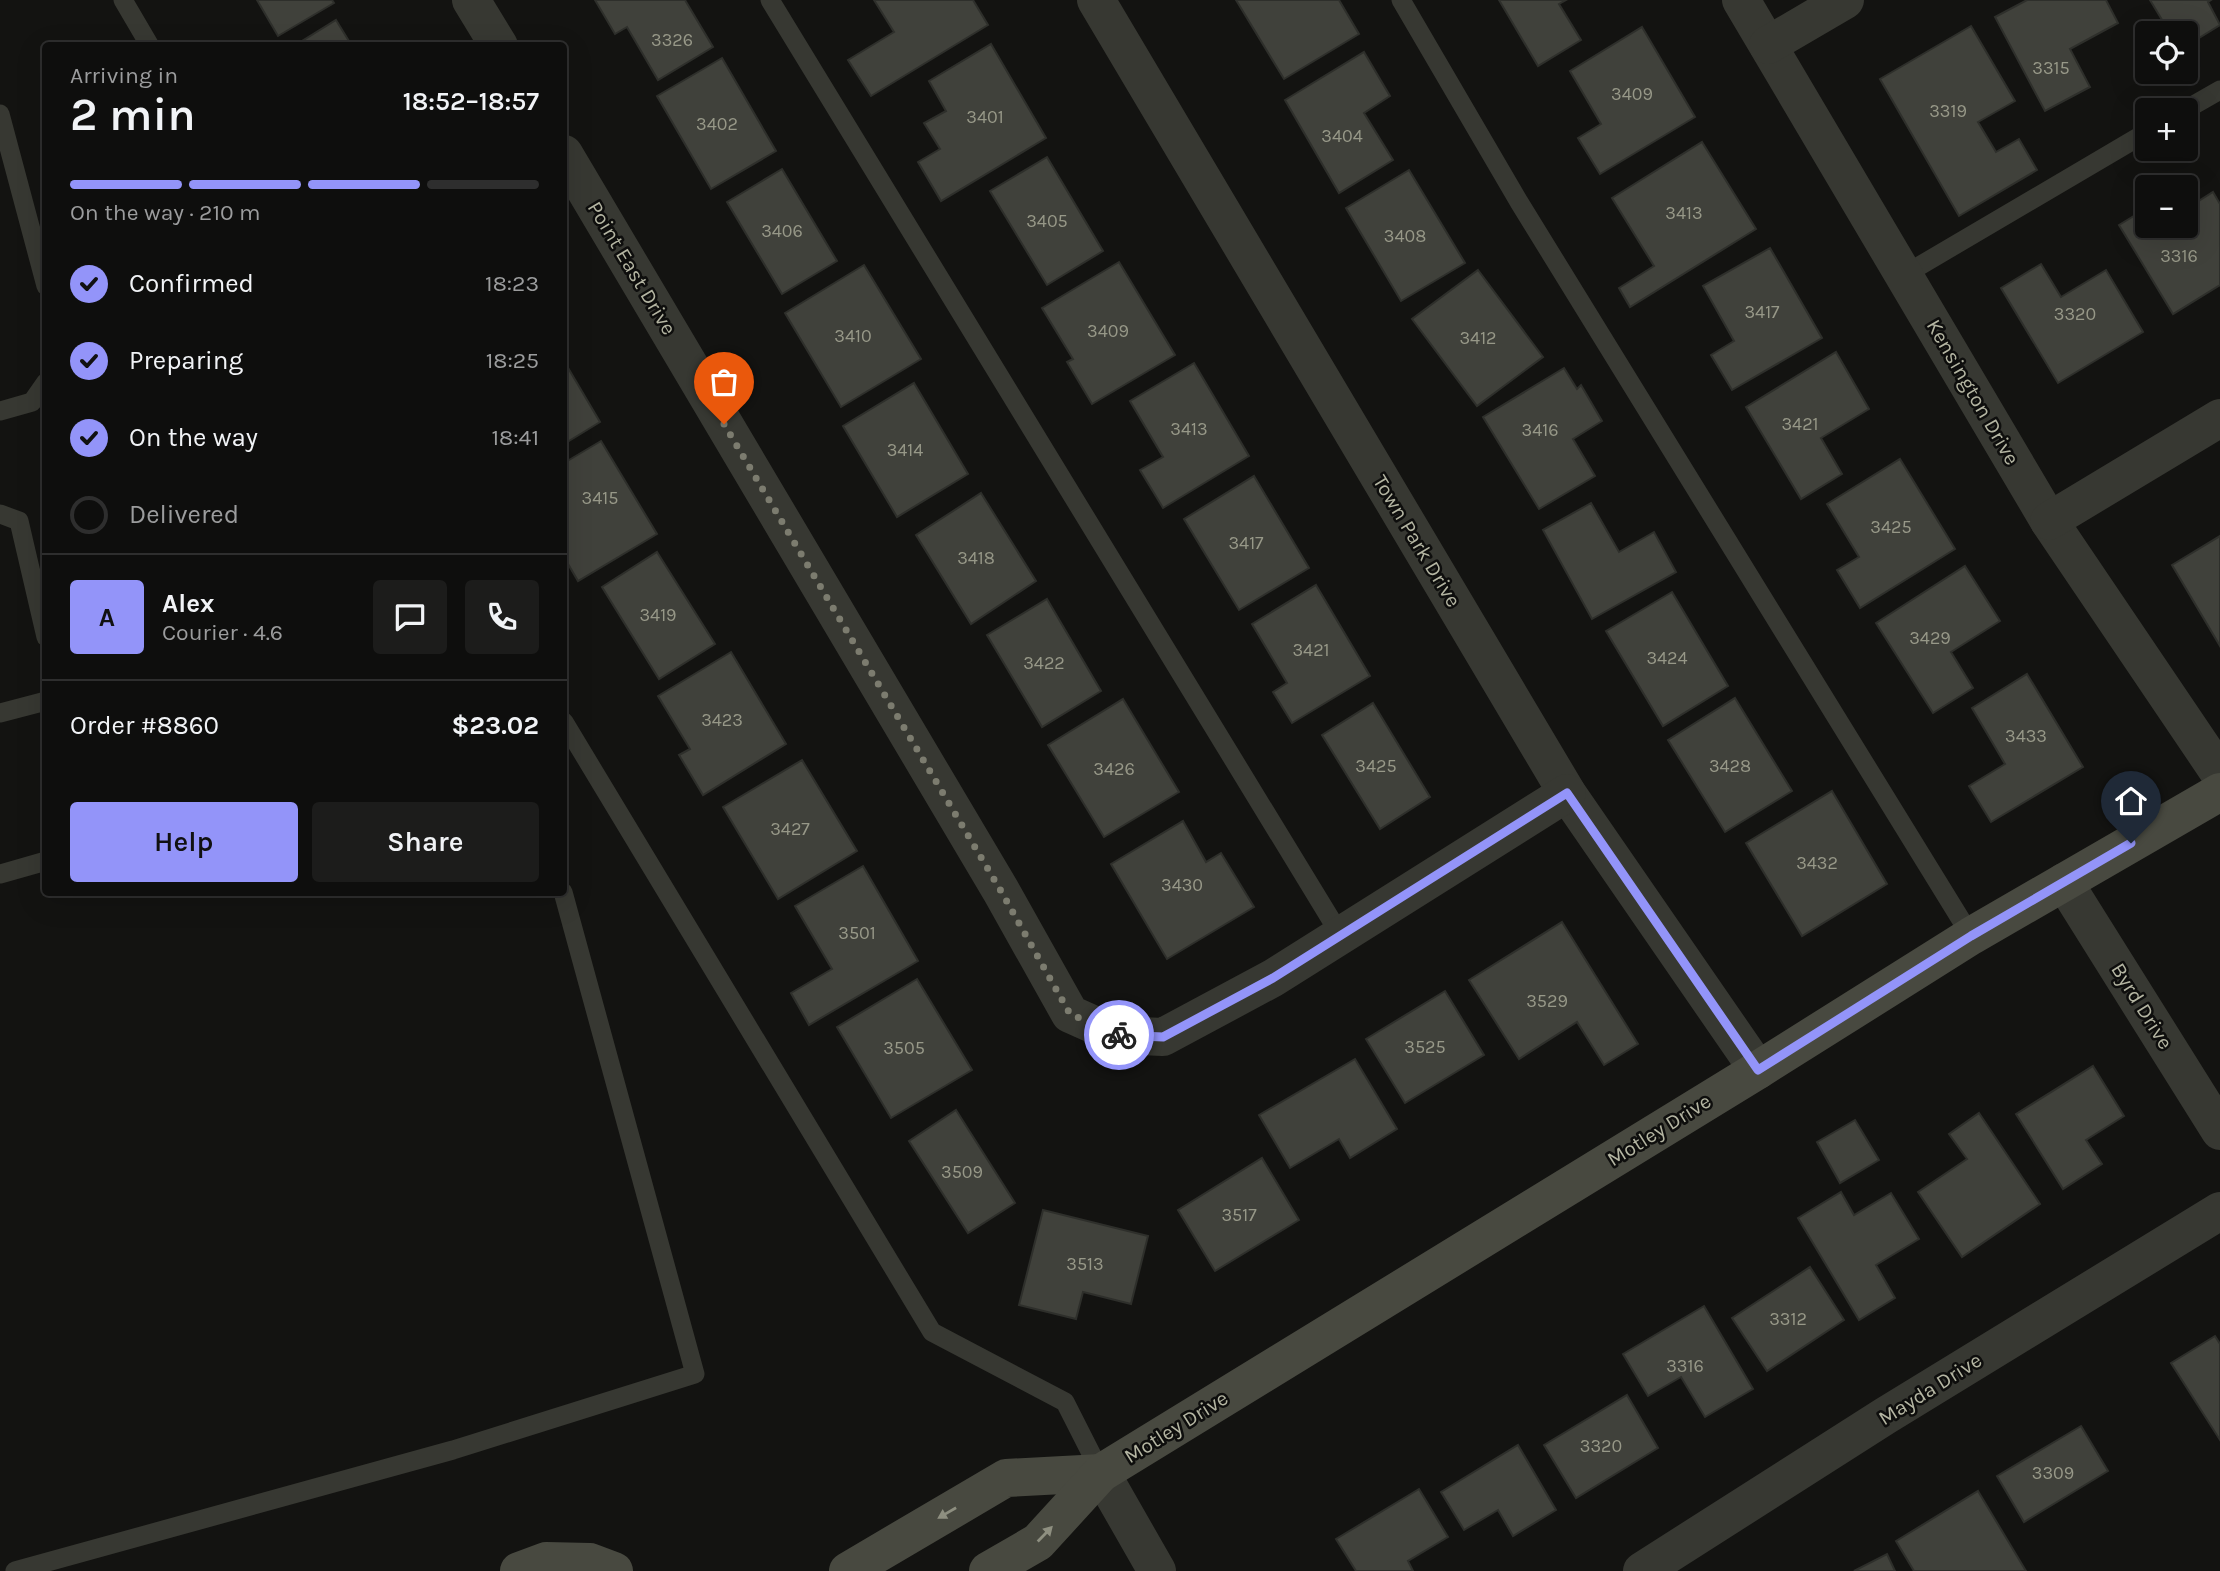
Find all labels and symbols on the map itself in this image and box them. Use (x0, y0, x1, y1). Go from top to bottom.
house number: 3326 (651, 29, 693, 51)
house number: 3315 (2032, 57, 2070, 79)
house number: 3409 (1611, 83, 1653, 105)
house number: 3319 (1929, 100, 1967, 122)
house number: 3401 (966, 106, 1004, 128)
house number: 3402 (696, 113, 738, 135)
house number: 3404 (1321, 125, 1363, 147)
street label: Point East Drive (583, 197, 681, 339)
house number: 3413 (1665, 202, 1703, 224)
house number: 3405 (1026, 210, 1068, 232)
house number: 3406 (761, 220, 803, 242)
house number: 3408 (1384, 225, 1426, 247)
house number: 3316 (2160, 245, 2198, 267)
house number: 3417 (1744, 301, 1780, 323)
house number: 3320 (2054, 303, 2096, 325)
street label: Kensington Drive (1922, 315, 2024, 469)
house number: 3409 (1087, 320, 1129, 342)
house number: 3410 (834, 325, 872, 347)
house number: 3412 (1459, 327, 1497, 349)
pin (694, 352, 754, 424)
house number: 3421 (1781, 413, 1819, 435)
house number: 3413 (1170, 418, 1208, 440)
house number: 3416 (1522, 419, 1558, 441)
house number: 3414 (887, 439, 923, 461)
street label: Town Park Drive (1368, 471, 1466, 611)
house number: 3415 (582, 487, 618, 509)
house number: 3425 (1870, 516, 1912, 538)
house number: 3417 (1228, 532, 1264, 554)
house number: 3418 (957, 547, 995, 569)
house number: 3419 (639, 604, 677, 626)
house number: 3429 (1909, 627, 1951, 649)
house number: 3421 (1292, 639, 1330, 661)
house number: 3424 (1646, 647, 1688, 669)
house number: 3422 (1023, 652, 1065, 674)
house number: 3423 (701, 709, 743, 731)
house number: 3433 (2005, 725, 2047, 747)
house number: 3425 (1355, 755, 1397, 777)
house number: 3428 (1709, 755, 1751, 777)
house number: 3426 (1093, 758, 1135, 780)
pin (2101, 771, 2161, 843)
house number: 3427 (770, 818, 810, 840)
house number: 3432 (1796, 852, 1838, 874)
house number: 3430 (1161, 874, 1203, 896)
house number: 3501 (838, 922, 876, 944)
street label: Byrd Drive (2106, 959, 2178, 1053)
house number: 3529 (1526, 990, 1568, 1012)
courier (1084, 1000, 1154, 1070)
house number: 3525 (1404, 1036, 1446, 1058)
house number: 3505 (883, 1037, 925, 1059)
street label: Motley Drive (1603, 1089, 1715, 1171)
house number: 3509 (941, 1161, 983, 1183)
house number: 3517 (1221, 1204, 1257, 1226)
house number: 3513 (1066, 1253, 1104, 1275)
house number: 3312 (1769, 1308, 1807, 1330)
street label: Mayda Drive (1874, 1348, 1986, 1430)
house number: 3316 (1666, 1355, 1704, 1377)
street label: Motley Drive (1120, 1386, 1232, 1468)
house number: 3320 (1580, 1435, 1622, 1457)
house number: 3309 (2032, 1462, 2074, 1484)
one-way arrow (938, 1506, 957, 1519)
one-way arrow (1036, 1526, 1052, 1543)

